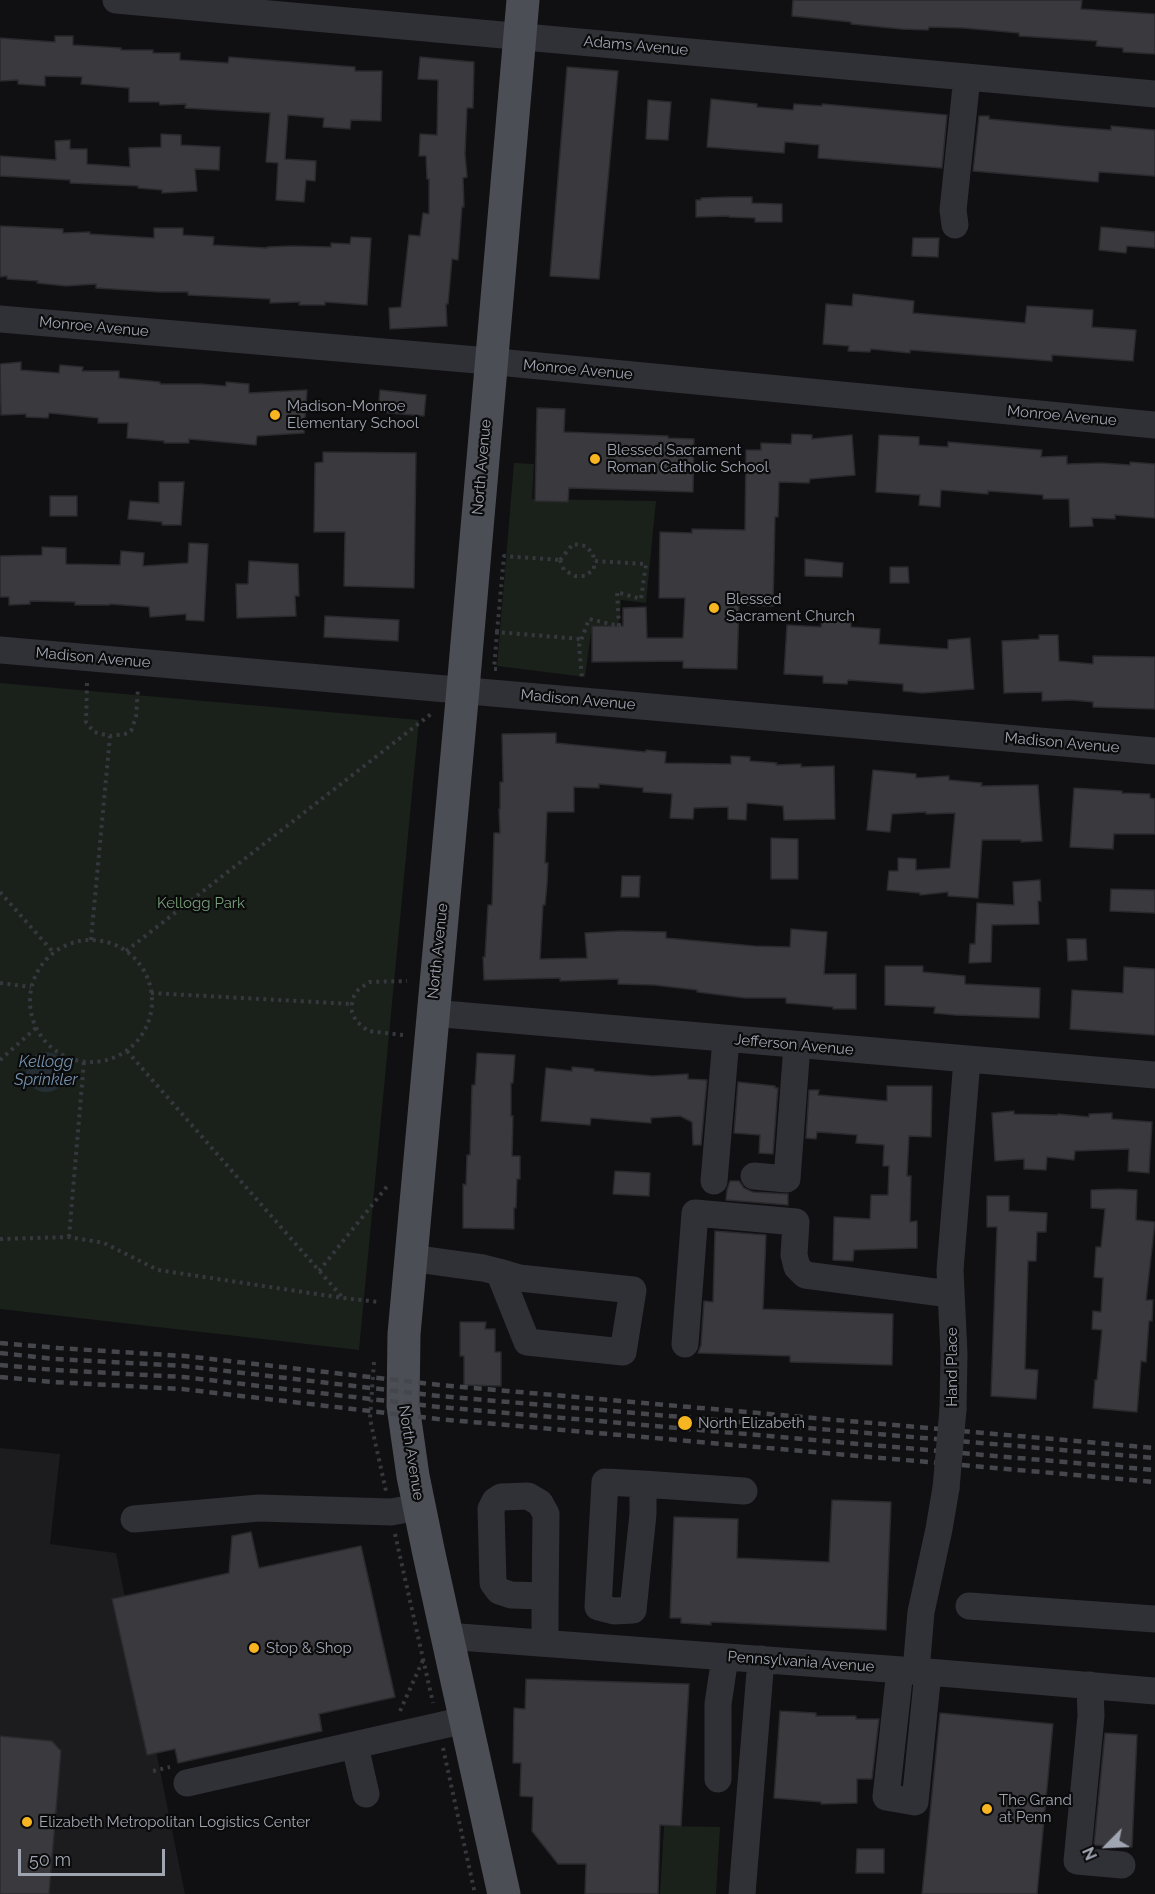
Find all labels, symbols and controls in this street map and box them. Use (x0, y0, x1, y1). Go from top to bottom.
street label: Adams Avenue (583, 32, 689, 60)
street label: Monroe Avenue (38, 313, 150, 341)
street label: Monroe Avenue (522, 356, 634, 384)
place label: Madison-Monroe Elementary School (287, 397, 419, 432)
street label: Monroe Avenue (1006, 402, 1118, 430)
marker: Madison-Monroe Elementary School (268, 408, 282, 422)
street label: North Avenue (469, 418, 495, 516)
place label: Blessed Sacrament Roman Catholic School (607, 441, 769, 476)
marker: Blessed Sacrament Roman Catholic School (588, 452, 602, 466)
place label: Blessed Sacrament Church (726, 590, 855, 625)
marker: Blessed Sacrament Church (707, 601, 721, 615)
street label: Madison Avenue (35, 644, 151, 672)
street label: Madison Avenue (520, 686, 636, 714)
street label: Madison Avenue (1004, 729, 1120, 757)
park label: Kellogg Park (157, 894, 245, 912)
street label: North Avenue (424, 902, 452, 1000)
street label: Jefferson Avenue (734, 1031, 854, 1059)
water label: Kellogg Sprinkler (14, 1052, 78, 1090)
street label: Hand Place (943, 1327, 961, 1407)
street label: North Avenue (395, 1404, 427, 1502)
marker: North Elizabeth (676, 1414, 694, 1432)
place label: North Elizabeth (698, 1414, 805, 1432)
place label: Stop & Shop (266, 1639, 352, 1657)
marker: Stop & Shop (247, 1641, 261, 1655)
street label: Pennsylvania Avenue (727, 1648, 875, 1676)
place label: The Grand at Penn (999, 1791, 1072, 1826)
marker: The Grand at Penn (980, 1802, 994, 1816)
place label: Elizabeth Metropolitan Logistics Center (39, 1813, 310, 1831)
marker: Elizabeth Metropolitan Logistics Center (20, 1815, 34, 1829)
north arrow (1077, 1816, 1137, 1876)
scale bar (21, 1837, 168, 1875)
text: N (1079, 1844, 1101, 1863)
text: 50 m (29, 1849, 71, 1870)

